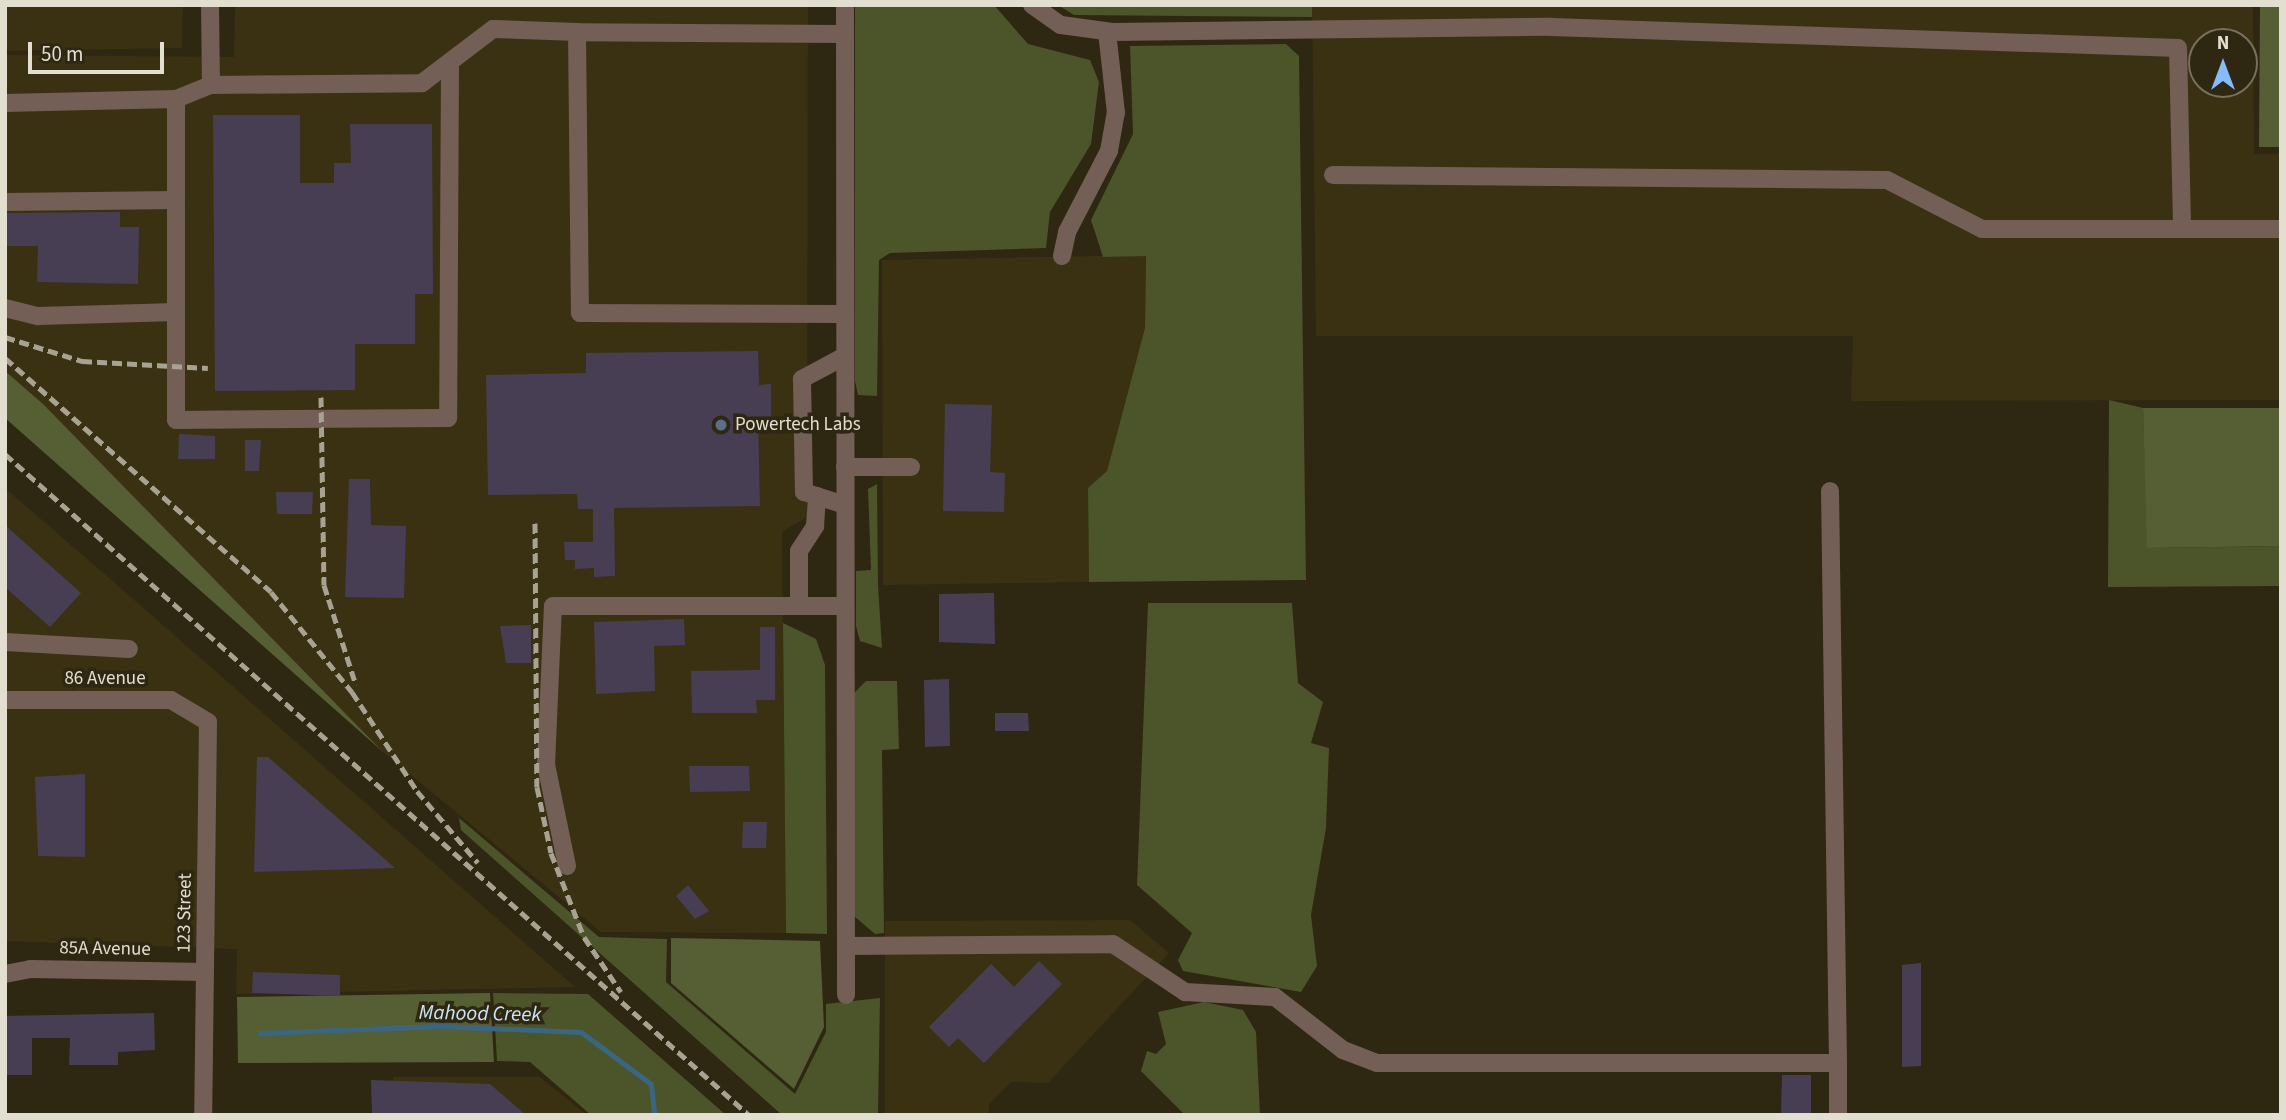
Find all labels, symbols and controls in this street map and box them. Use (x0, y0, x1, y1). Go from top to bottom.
scale bar (32, 28, 168, 72)
north arrow (2188, 28, 2258, 98)
text: N (2217, 30, 2229, 57)
text: 50 m (41, 39, 83, 69)
place label: Powertech Labs (735, 414, 861, 436)
marker: Powertech Labs (713, 417, 729, 433)
street label: 86 Avenue (64, 668, 146, 690)
street label: 123 Street (173, 873, 197, 953)
street label: 85A Avenue (59, 937, 151, 961)
water label: Mahood Creek (418, 999, 542, 1027)

